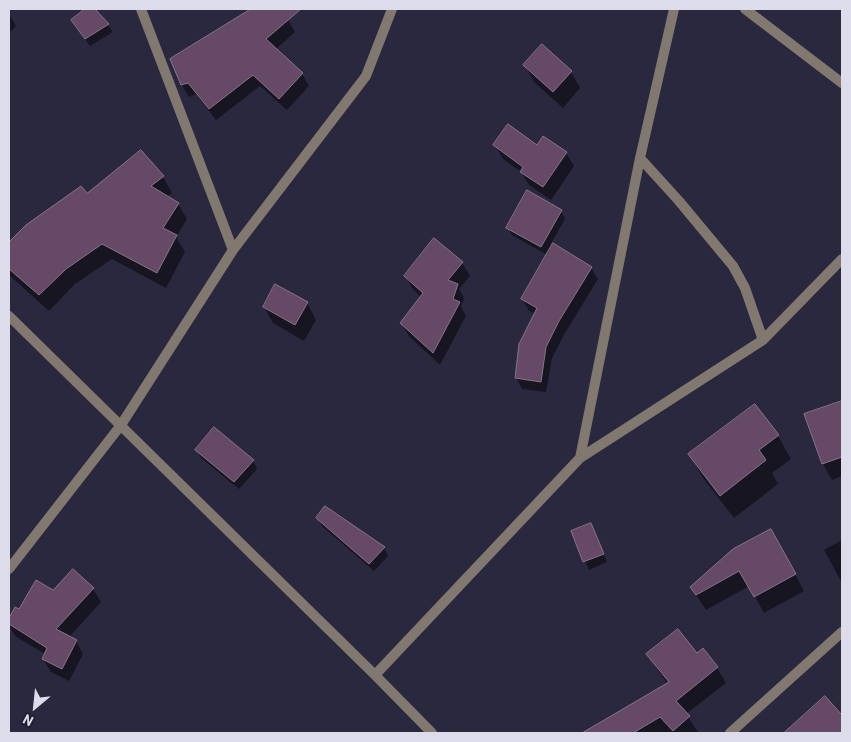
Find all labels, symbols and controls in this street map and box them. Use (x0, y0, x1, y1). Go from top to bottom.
north arrow (10, 682, 60, 732)
text: N (20, 711, 36, 730)

